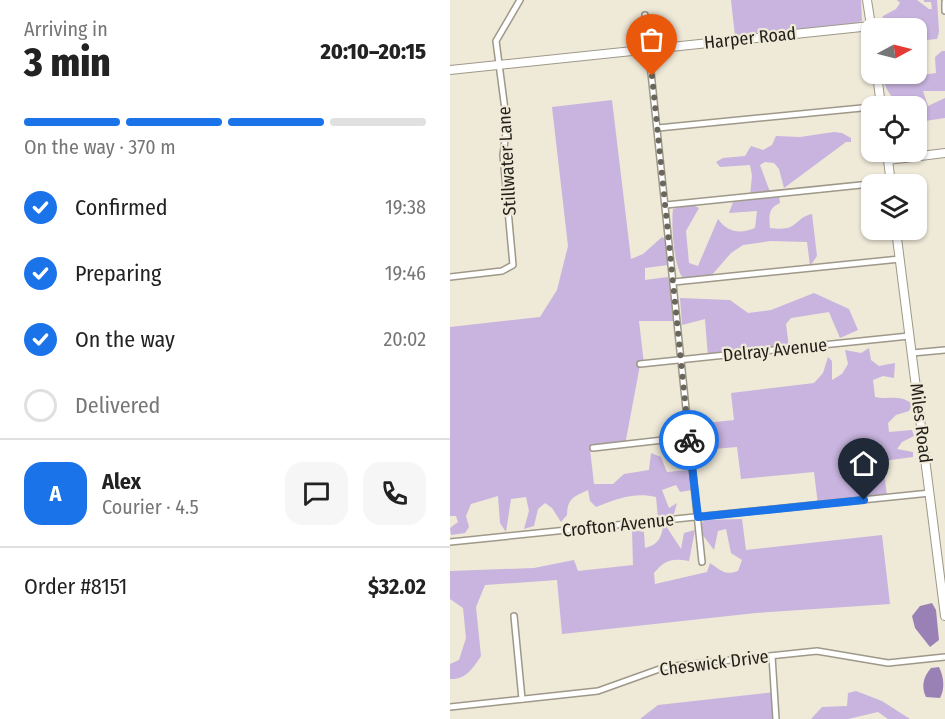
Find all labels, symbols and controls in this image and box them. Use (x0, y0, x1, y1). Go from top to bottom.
pin (626, 14, 677, 76)
text: Arriving in (24, 17, 108, 41)
north arrow (861, 18, 927, 84)
map controls (861, 18, 927, 240)
street label: Harper Road (703, 22, 797, 54)
icon: bag (635, 23, 668, 56)
text: 20:10–20:15 (320, 38, 426, 65)
text: 3 min (24, 40, 111, 86)
button: locate (861, 96, 927, 162)
street label: Stillwater Lane (493, 106, 521, 216)
text: On the way · 370 m (24, 135, 176, 159)
button: layers (861, 174, 927, 240)
icon: check (24, 191, 57, 224)
text: Confirmed (75, 194, 168, 221)
text: 19:38 (385, 195, 426, 219)
icon: check (24, 257, 57, 290)
text: Preparing (75, 260, 161, 287)
text: 19:46 (385, 261, 426, 285)
icon: check (24, 323, 57, 356)
text: On the way (75, 326, 175, 353)
text: 20:02 (384, 327, 426, 351)
street label: Delray Avenue (722, 334, 828, 366)
street label: Miles Road (905, 382, 937, 464)
text: Delivered (75, 392, 160, 419)
courier (659, 410, 719, 470)
icon: bike (673, 424, 706, 457)
pin (838, 438, 889, 500)
icon: home (847, 447, 880, 480)
button: chat (285, 462, 348, 525)
button: phone (363, 462, 426, 525)
text: Alex (102, 468, 141, 495)
text: A (50, 480, 61, 507)
text: Courier · 4.5 (102, 495, 199, 519)
street label: Crofton Avenue (561, 508, 675, 542)
text: Order #8151 (24, 573, 127, 600)
text: $32.02 (368, 573, 426, 600)
street label: Cheswick Drive (658, 645, 770, 681)

